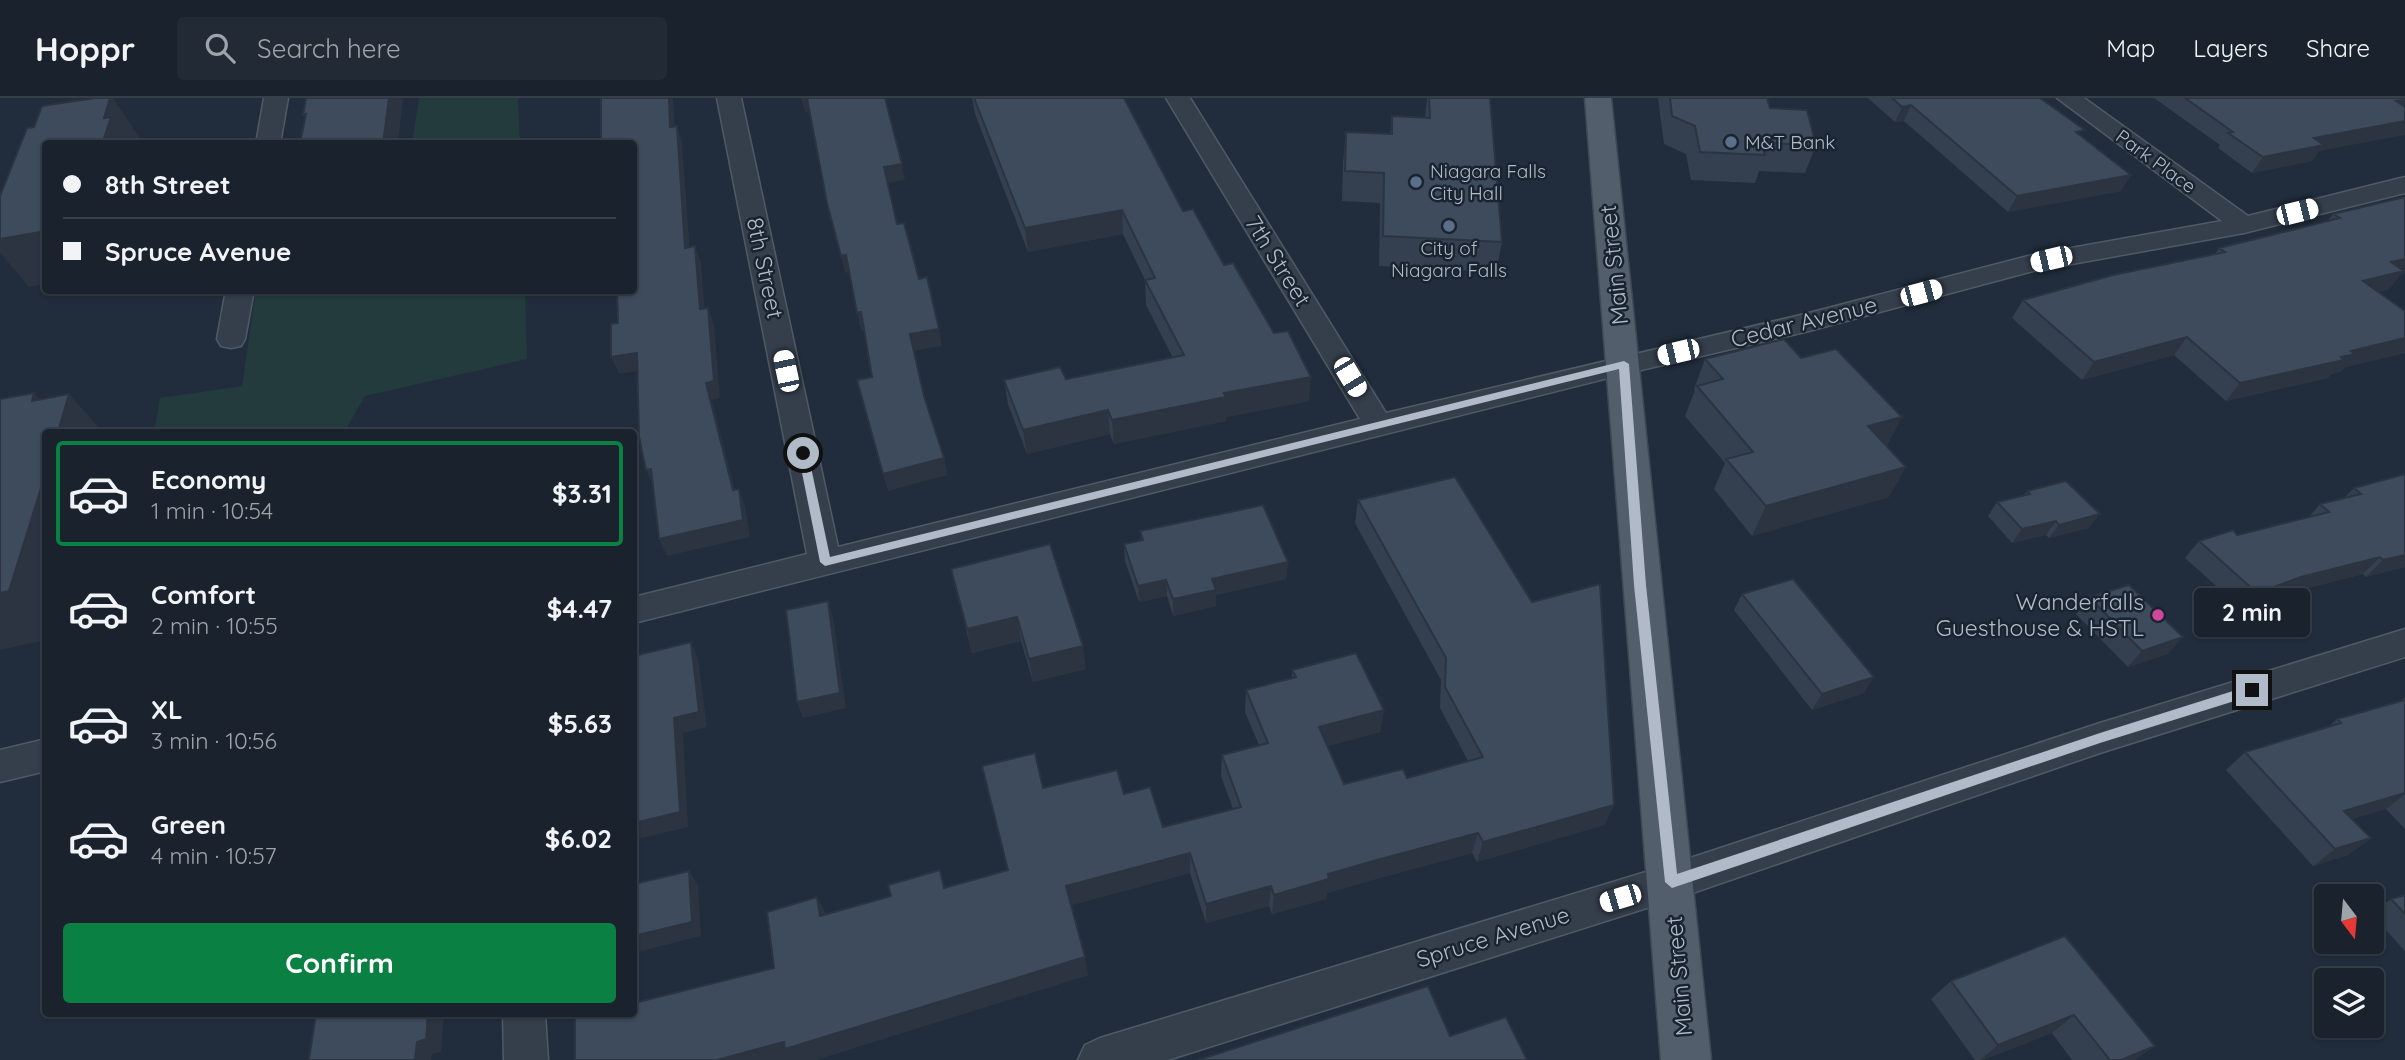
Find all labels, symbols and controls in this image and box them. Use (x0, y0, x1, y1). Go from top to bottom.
search box (177, 17, 667, 80)
text: Hoppr (35, 28, 135, 69)
icon: search (201, 29, 239, 67)
text: Search here (257, 32, 401, 65)
text: Map (2106, 33, 2155, 63)
text: Layers (2193, 33, 2268, 63)
text: Share (2306, 33, 2370, 63)
street label: Park Place (2111, 124, 2201, 198)
place label: M&T Bank (1745, 130, 1835, 154)
marker: M&T Bank (1723, 134, 1739, 150)
place label: Niagara Falls City Hall (1430, 159, 1546, 205)
text: 8th Street (105, 168, 231, 201)
marker: Niagara Falls City Hall (1408, 174, 1424, 190)
car (2275, 197, 2320, 227)
street label: Main Street (1593, 204, 1634, 326)
street label: 7th Street (1239, 210, 1318, 312)
street label: 8th Street (741, 215, 790, 321)
marker: City of Niagara Falls (1441, 218, 1457, 234)
text: Spruce Avenue (105, 235, 291, 268)
place label: City of Niagara Falls (1391, 236, 1507, 282)
car (2029, 244, 2074, 274)
car (1898, 277, 1945, 309)
street label: Cedar Avenue (1728, 289, 1880, 354)
car (1656, 337, 1701, 367)
car (772, 348, 801, 394)
car (1331, 354, 1370, 400)
route start (787, 437, 819, 469)
icon: car (67, 462, 130, 525)
text: Economy (151, 463, 266, 496)
text: $3.31 (552, 477, 612, 510)
text: 1 min · 10:54 (151, 496, 273, 525)
icon: car (67, 577, 130, 640)
text: Comfort (151, 578, 256, 611)
place label: Wanderfalls Guesthouse & HSTL (1936, 587, 2144, 642)
callout: 2 min (2194, 588, 2310, 638)
text: $4.47 (547, 592, 612, 625)
text: 2 min (2222, 598, 2282, 627)
marker: Wanderfalls Guesthouse & HSTL (2150, 607, 2166, 623)
text: 2 min · 10:55 (151, 611, 278, 640)
route end (2236, 674, 2268, 706)
icon: car (67, 692, 130, 755)
text: XL (151, 693, 183, 726)
text: $5.63 (548, 707, 612, 740)
text: 3 min · 10:56 (151, 726, 277, 755)
icon: car (67, 807, 130, 870)
text: Green (151, 808, 226, 841)
text: $6.02 (545, 822, 612, 855)
text: 4 min · 10:57 (151, 841, 276, 870)
car (1597, 882, 1644, 914)
north arrow (2314, 884, 2384, 954)
map controls (2314, 884, 2384, 1038)
street label: Spruce Avenue (1413, 899, 1573, 974)
street label: Main Street (1659, 915, 1698, 1037)
button: Confirm (63, 923, 616, 1003)
button: layers (2314, 968, 2384, 1038)

